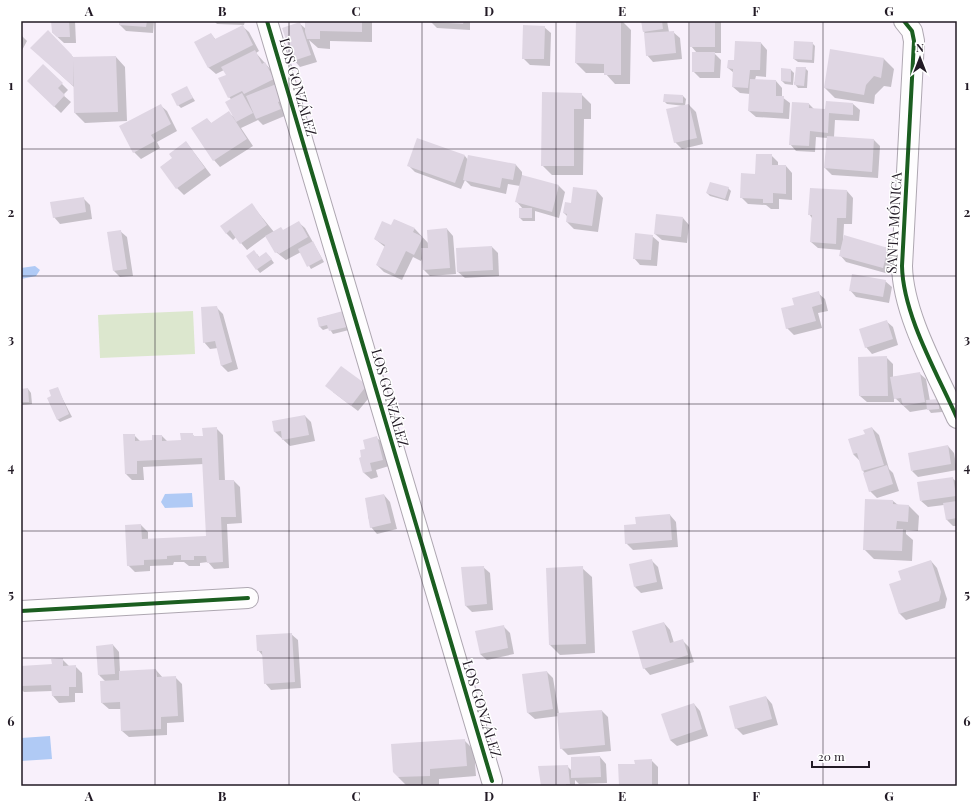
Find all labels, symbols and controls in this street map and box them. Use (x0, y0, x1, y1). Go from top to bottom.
text: A (84, 2, 94, 19)
text: B (218, 2, 227, 19)
text: C (351, 2, 361, 19)
text: D (484, 2, 494, 19)
text: E (618, 2, 626, 19)
text: F (752, 2, 760, 19)
text: G (884, 2, 894, 19)
street label: LOS GONZÁLEZ (275, 35, 322, 138)
north arrow (900, 38, 940, 78)
text: N (916, 40, 924, 55)
text: 1 (9, 76, 14, 93)
text: 1 (965, 76, 970, 93)
street label: SANTA MÓNICA (881, 172, 906, 274)
text: 2 (8, 203, 15, 220)
text: 2 (964, 203, 971, 220)
text: 3 (8, 330, 14, 347)
text: 3 (964, 330, 970, 347)
street label: LOS GONZÁLEZ (367, 346, 414, 449)
text: 4 (8, 458, 15, 475)
text: 4 (964, 458, 971, 475)
text: 5 (8, 585, 14, 602)
text: 5 (964, 585, 970, 602)
street label: LOS GONZÁLEZ (459, 658, 506, 760)
text: 6 (7, 712, 15, 729)
text: 6 (963, 712, 971, 729)
scale bar (812, 743, 869, 769)
text: 20 m (818, 748, 845, 764)
text: A (84, 787, 94, 804)
text: B (218, 787, 227, 804)
text: C (351, 787, 361, 804)
text: D (484, 787, 494, 804)
text: E (618, 787, 626, 804)
text: F (752, 787, 760, 804)
text: G (884, 787, 894, 804)

